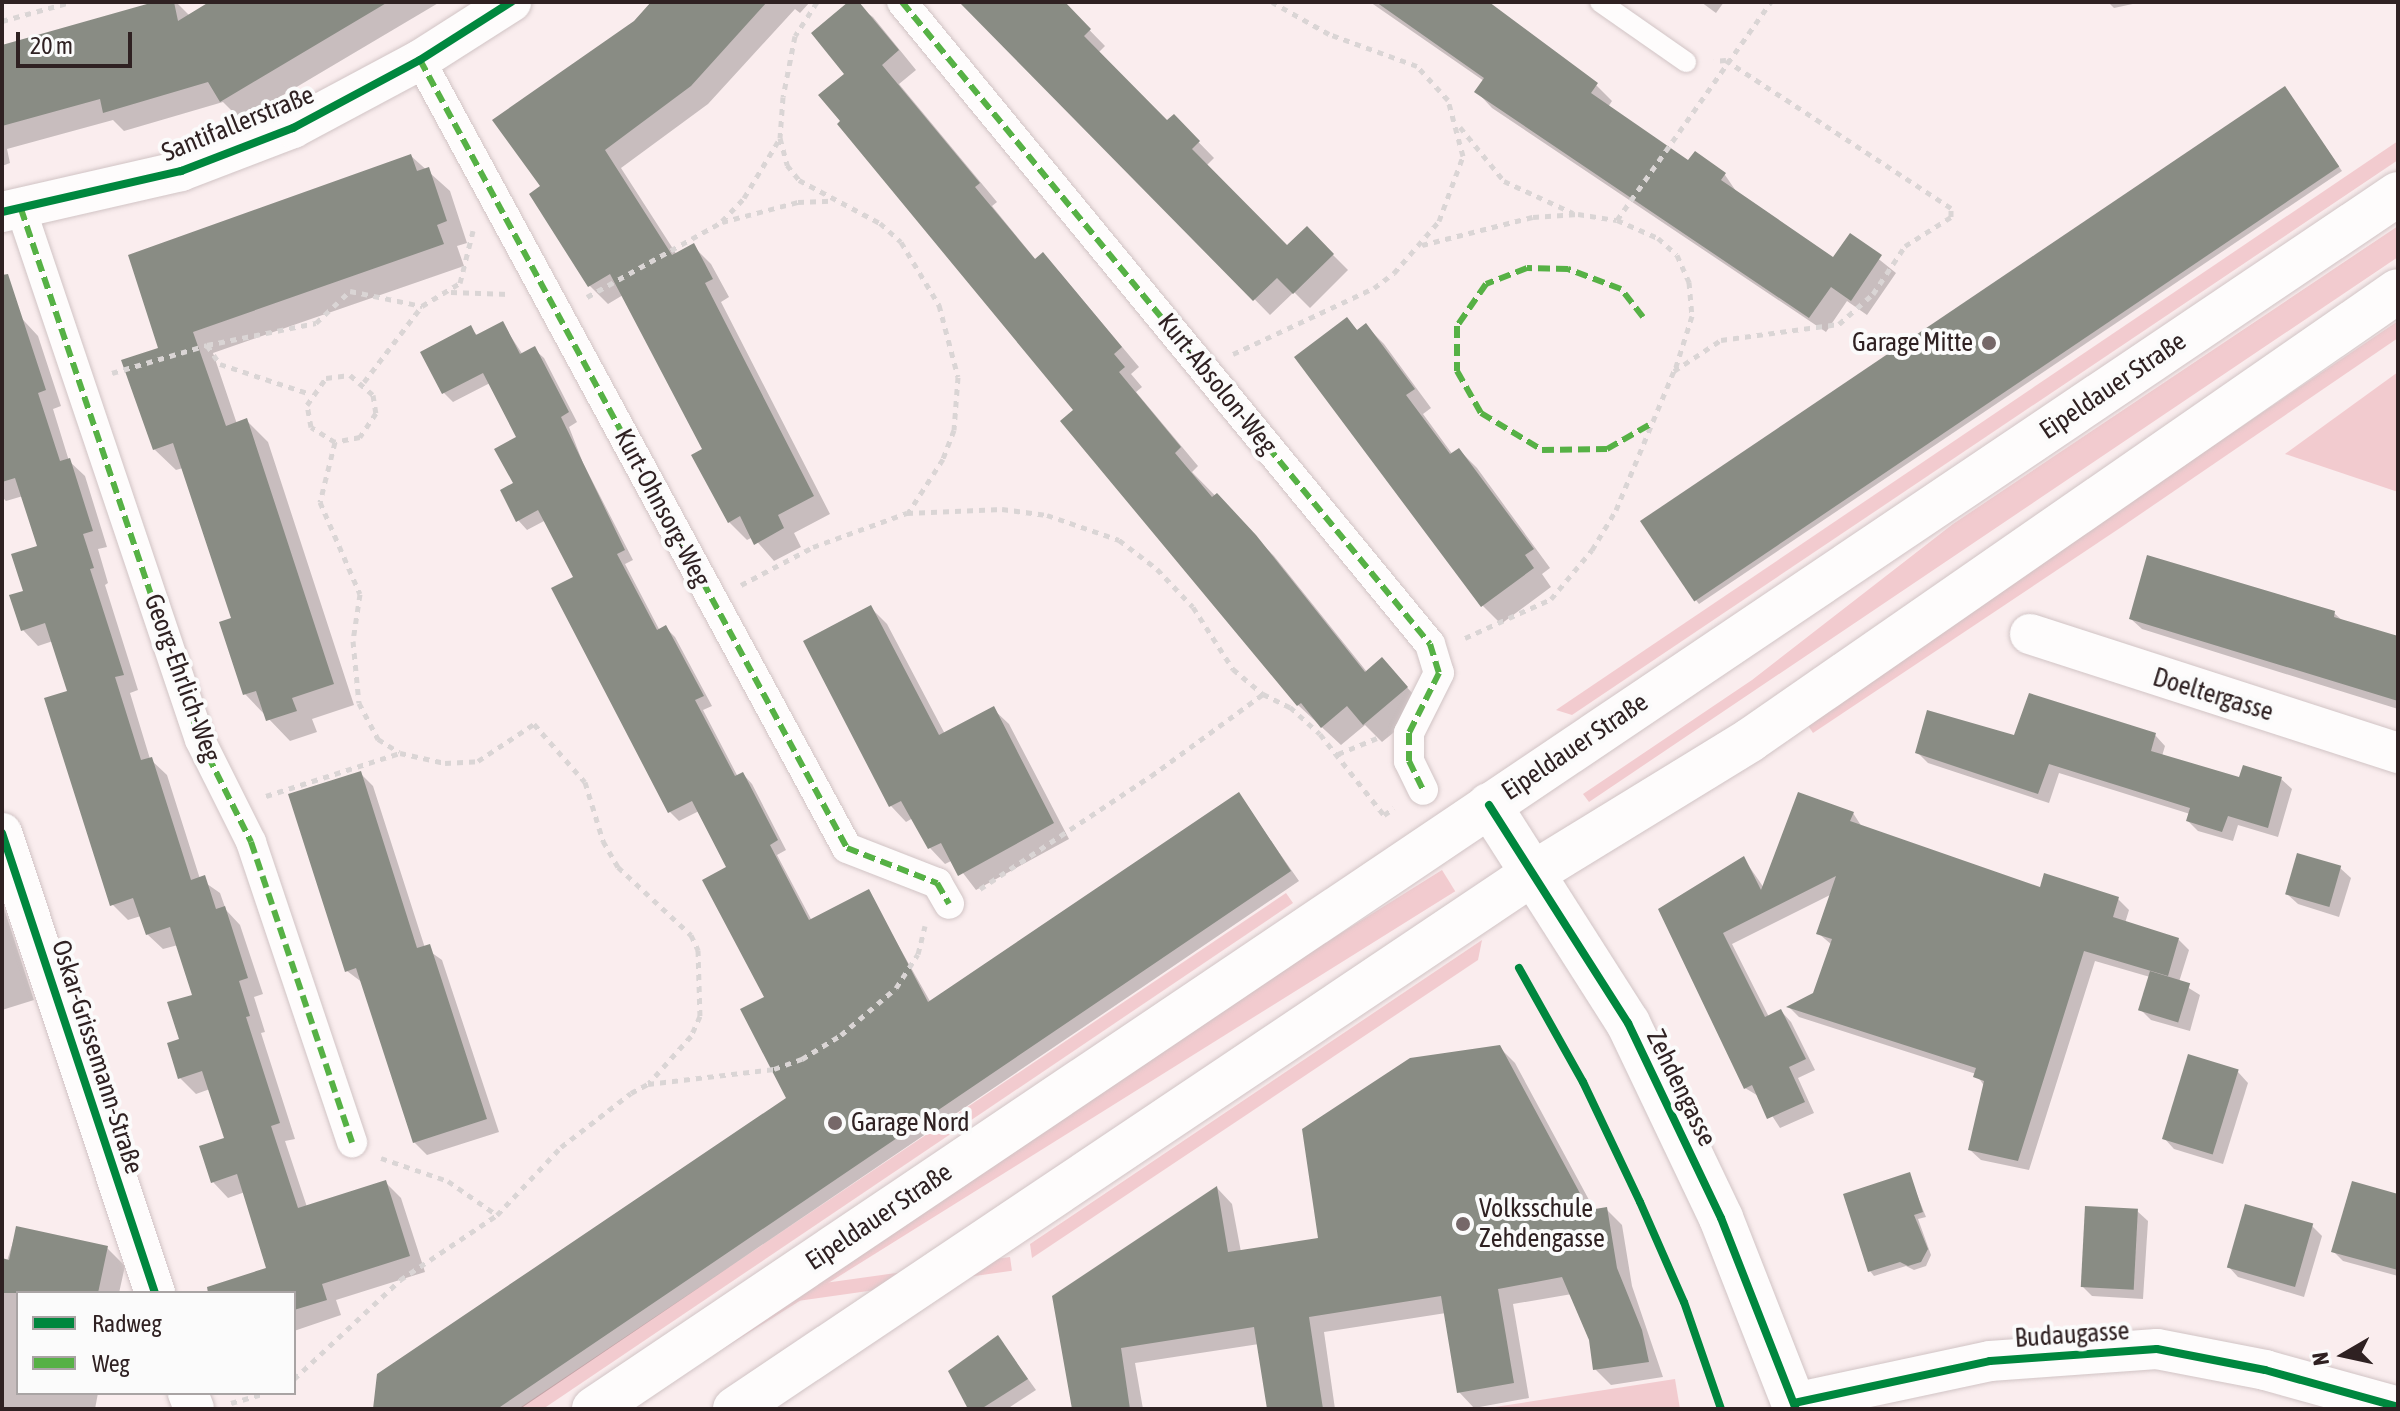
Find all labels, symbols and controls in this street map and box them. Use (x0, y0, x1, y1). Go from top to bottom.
scale bar (20, 16, 136, 66)
text: 20 m (30, 32, 73, 59)
street label: Santifallerstraße (157, 79, 319, 169)
street label: Kurt-Absolon-Weg (1151, 307, 1283, 461)
street label: Eipeldauer Straße (2034, 326, 2192, 446)
place label: Garage Mitte (1852, 327, 1973, 359)
marker: Garage Mitte (1980, 334, 1998, 352)
street label: Kurt-Ohnsorg-Weg (607, 424, 717, 592)
street label: Georg-Ehrlich-Weg (137, 590, 227, 766)
street label: Doeltergasse (2149, 662, 2277, 728)
street label: Eipeldauer Straße (1496, 687, 1654, 807)
street label: Oskar-Grissemann-Straße (44, 936, 150, 1178)
street label: Zehdengasse (1639, 1025, 1723, 1151)
place label: Garage Nord (851, 1107, 970, 1139)
marker: Garage Nord (826, 1114, 844, 1132)
street label: Eipeldauer Straße (800, 1157, 958, 1277)
place label: Volksschule Zehdengasse (1479, 1193, 1605, 1254)
marker: Volksschule Zehdengasse (1454, 1215, 1472, 1233)
legend (16, 1291, 296, 1395)
text: Radweg (92, 1310, 162, 1337)
street label: Budaugasse (2014, 1315, 2130, 1355)
north arrow (2304, 1315, 2384, 1395)
text: Weg (92, 1350, 130, 1377)
text: N (2306, 1350, 2334, 1367)

